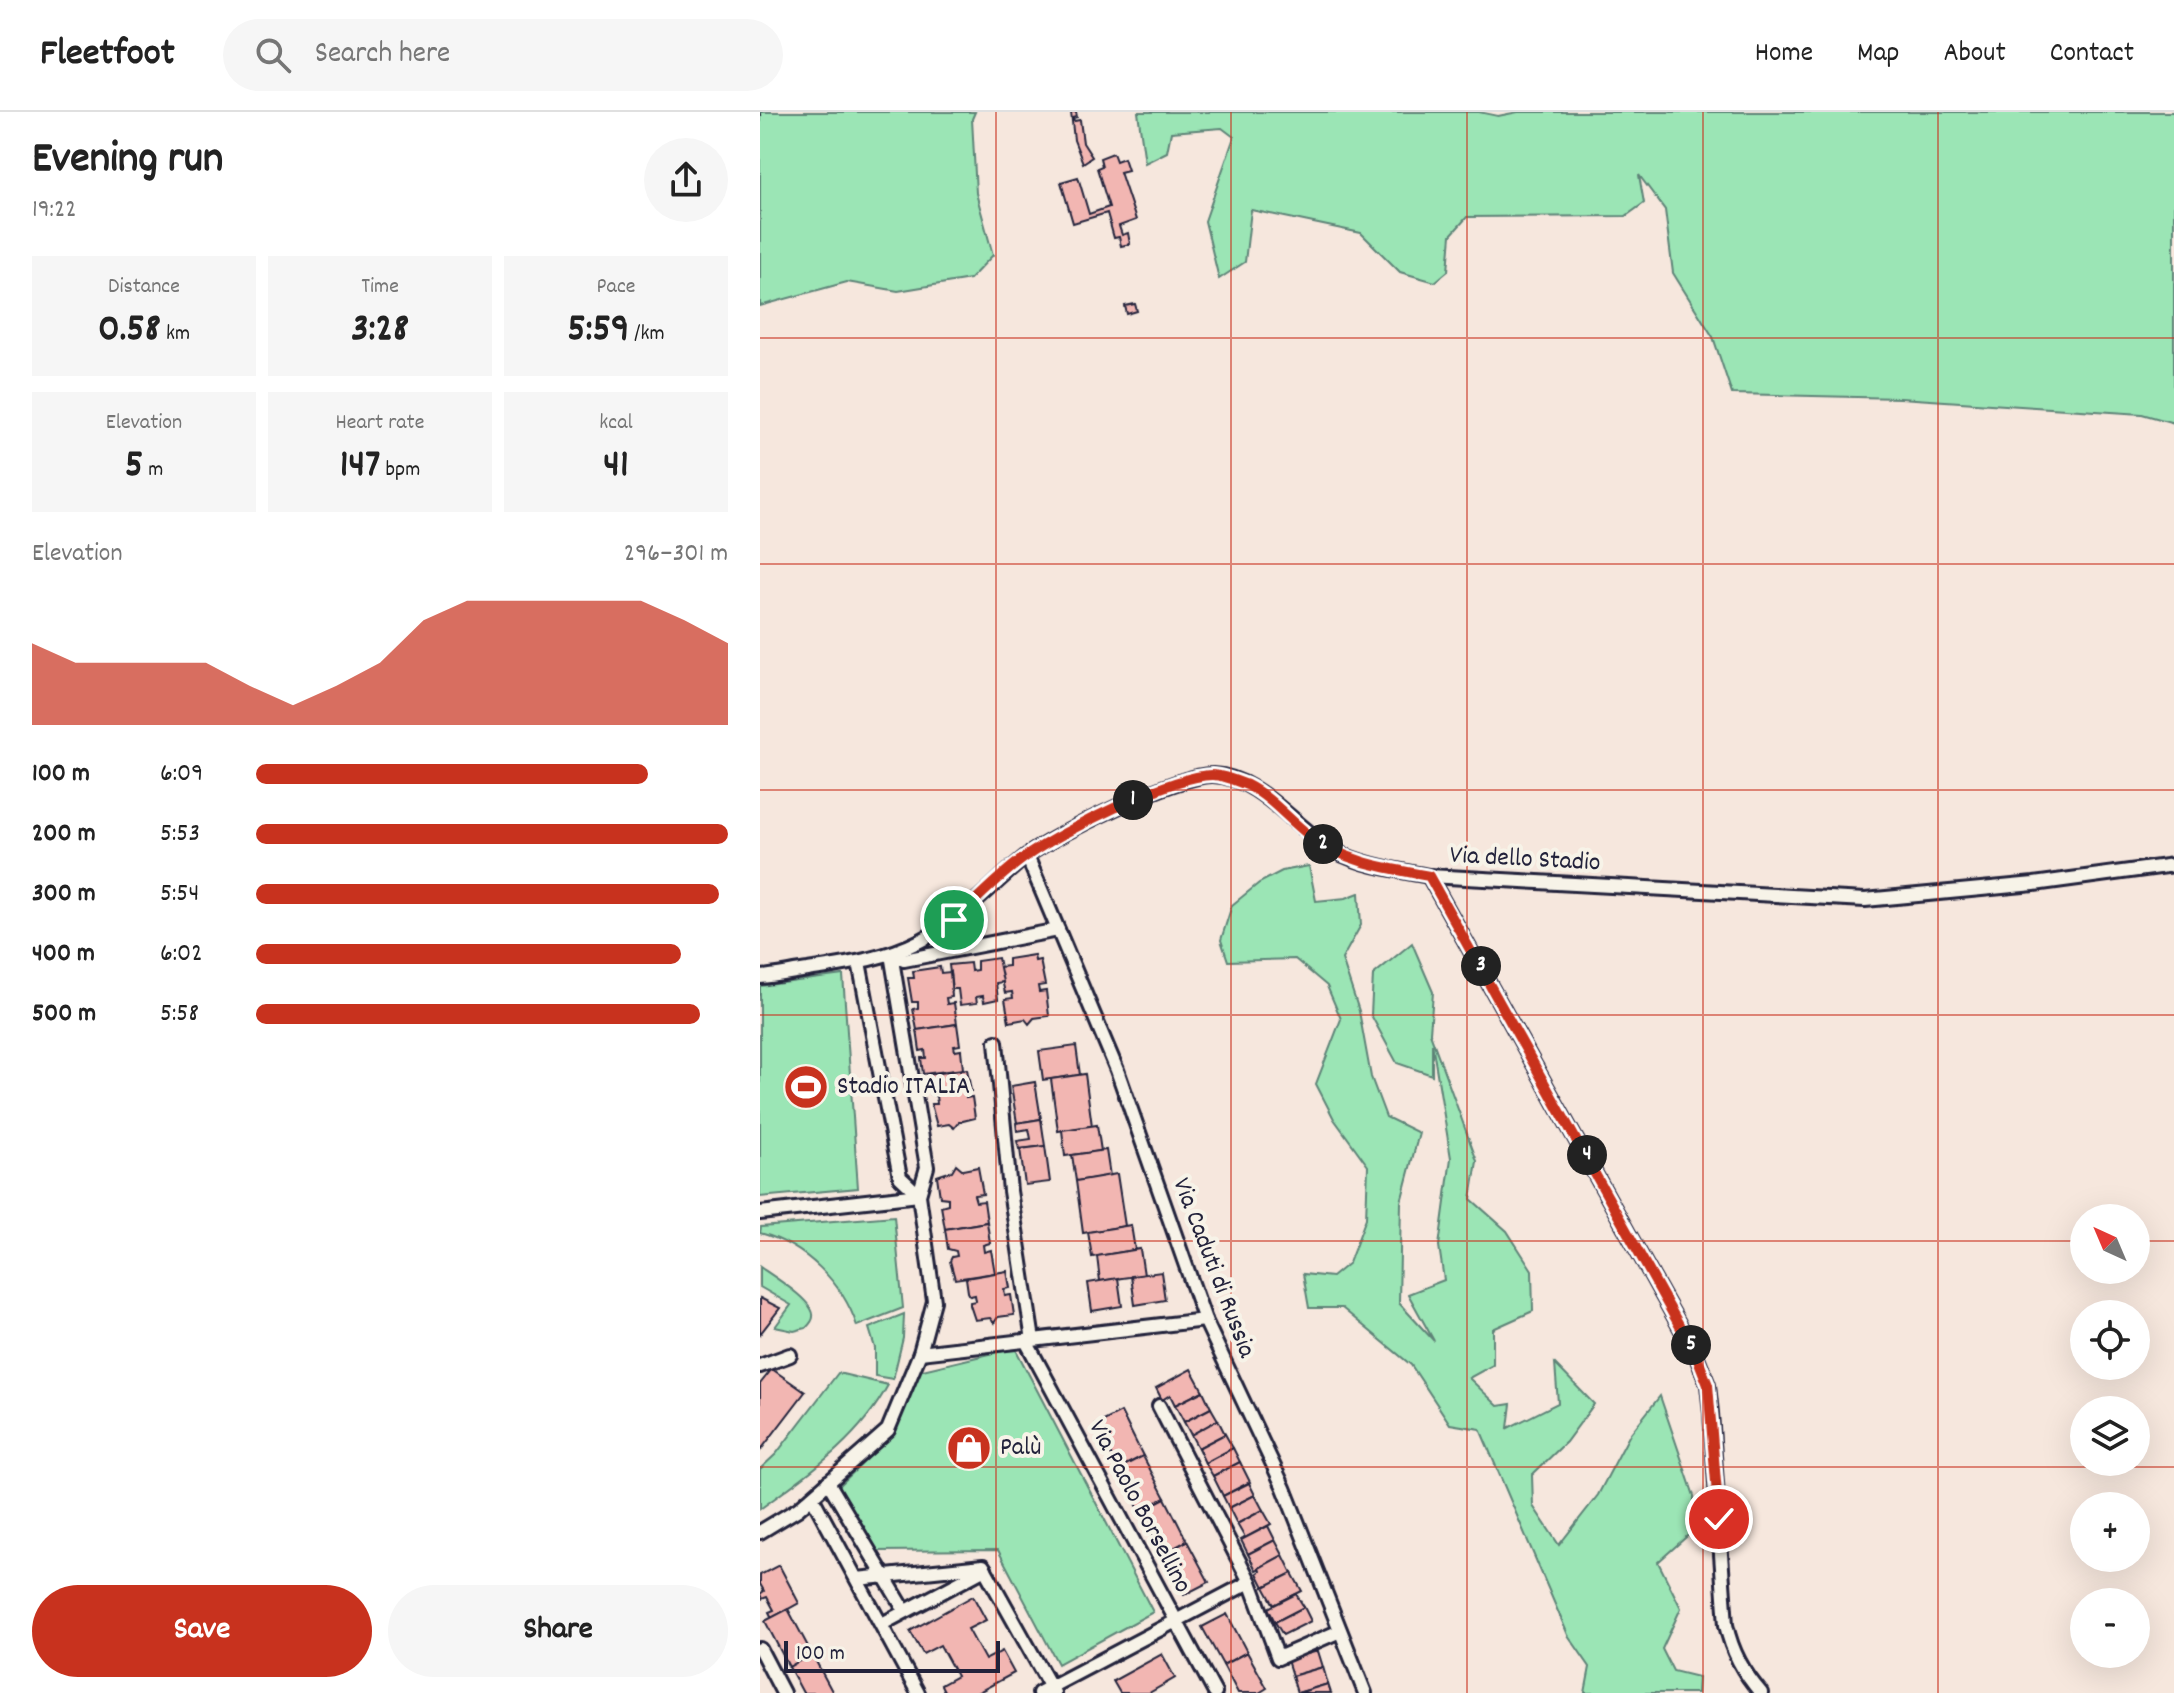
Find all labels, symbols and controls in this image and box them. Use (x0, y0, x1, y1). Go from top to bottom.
search box (223, 19, 783, 91)
text: Fleetfoot (40, 28, 175, 83)
icon: search (251, 33, 295, 77)
text: Search here (315, 34, 450, 77)
text: Home (1755, 35, 1813, 75)
text: Map (1857, 35, 1899, 75)
text: About (1943, 35, 2006, 75)
text: Contact (2050, 35, 2134, 75)
text: Evening run (32, 130, 223, 193)
button: share (644, 138, 728, 222)
text: 19:22 (32, 192, 77, 229)
text: Distance (108, 272, 180, 303)
text: Time (361, 272, 399, 303)
text: Pace (597, 272, 635, 303)
text: 0.58 (98, 303, 161, 360)
text: 3:28 (351, 303, 409, 360)
text: 5:59 (567, 303, 629, 360)
text: km (161, 319, 190, 350)
text: /km (629, 319, 665, 350)
text: Elevation (106, 408, 182, 439)
text: Heart rate (336, 408, 424, 439)
text: kcal (599, 408, 633, 439)
text: 5 (125, 439, 143, 496)
text: 147 (340, 439, 380, 496)
text: 41 (603, 439, 629, 496)
text: m (143, 455, 163, 486)
text: bpm (380, 455, 420, 486)
text: Elevation (32, 536, 122, 573)
text: 296–301 m (624, 536, 728, 573)
text: 100 m (32, 756, 90, 793)
text: 6:09 (160, 756, 203, 793)
pin: 1 (1113, 780, 1153, 820)
text: 1 (1131, 784, 1135, 815)
text: 200 m (32, 816, 96, 853)
text: 5:53 (160, 816, 200, 853)
pin: 2 (1303, 824, 1343, 864)
text: 2 (1318, 828, 1328, 859)
street label: Via dello Stadio (1449, 838, 1601, 882)
text: 300 m (32, 876, 96, 913)
text: 5:54 (160, 876, 199, 913)
pin (920, 886, 988, 954)
icon: arrive (932, 898, 976, 942)
text: 400 m (32, 936, 95, 973)
text: 6:02 (160, 936, 203, 973)
pin: 3 (1461, 946, 1501, 986)
text: 3 (1476, 950, 1486, 981)
text: 500 m (32, 996, 96, 1033)
text: 5:58 (160, 996, 199, 1033)
sports icon: Stadio ITALIA (782, 1063, 830, 1111)
place label: Stadio ITALIA (837, 1069, 970, 1106)
pin: 4 (1567, 1135, 1607, 1175)
text: 4 (1582, 1139, 1592, 1170)
street label: Via Caduti di Russia (1162, 1173, 1265, 1364)
north arrow (2070, 1204, 2150, 1284)
map controls (2070, 1204, 2150, 1668)
button: locate (2070, 1300, 2150, 1380)
pin: 5 (1671, 1325, 1711, 1365)
text: 5 (1686, 1329, 1696, 1360)
button: layers (2070, 1396, 2150, 1476)
street label: Via Paolo Borsellino (1078, 1414, 1200, 1600)
shop icon: Palù (945, 1424, 993, 1472)
place label: Palù (1000, 1430, 1041, 1467)
pin (1685, 1485, 1753, 1553)
button: + (2070, 1492, 2150, 1572)
icon: check (1697, 1497, 1741, 1541)
button: Save (32, 1585, 372, 1677)
button: Share (388, 1585, 728, 1677)
button: − (2070, 1588, 2150, 1668)
scale bar (784, 1637, 1000, 1673)
text: 100 m (796, 1639, 845, 1670)

